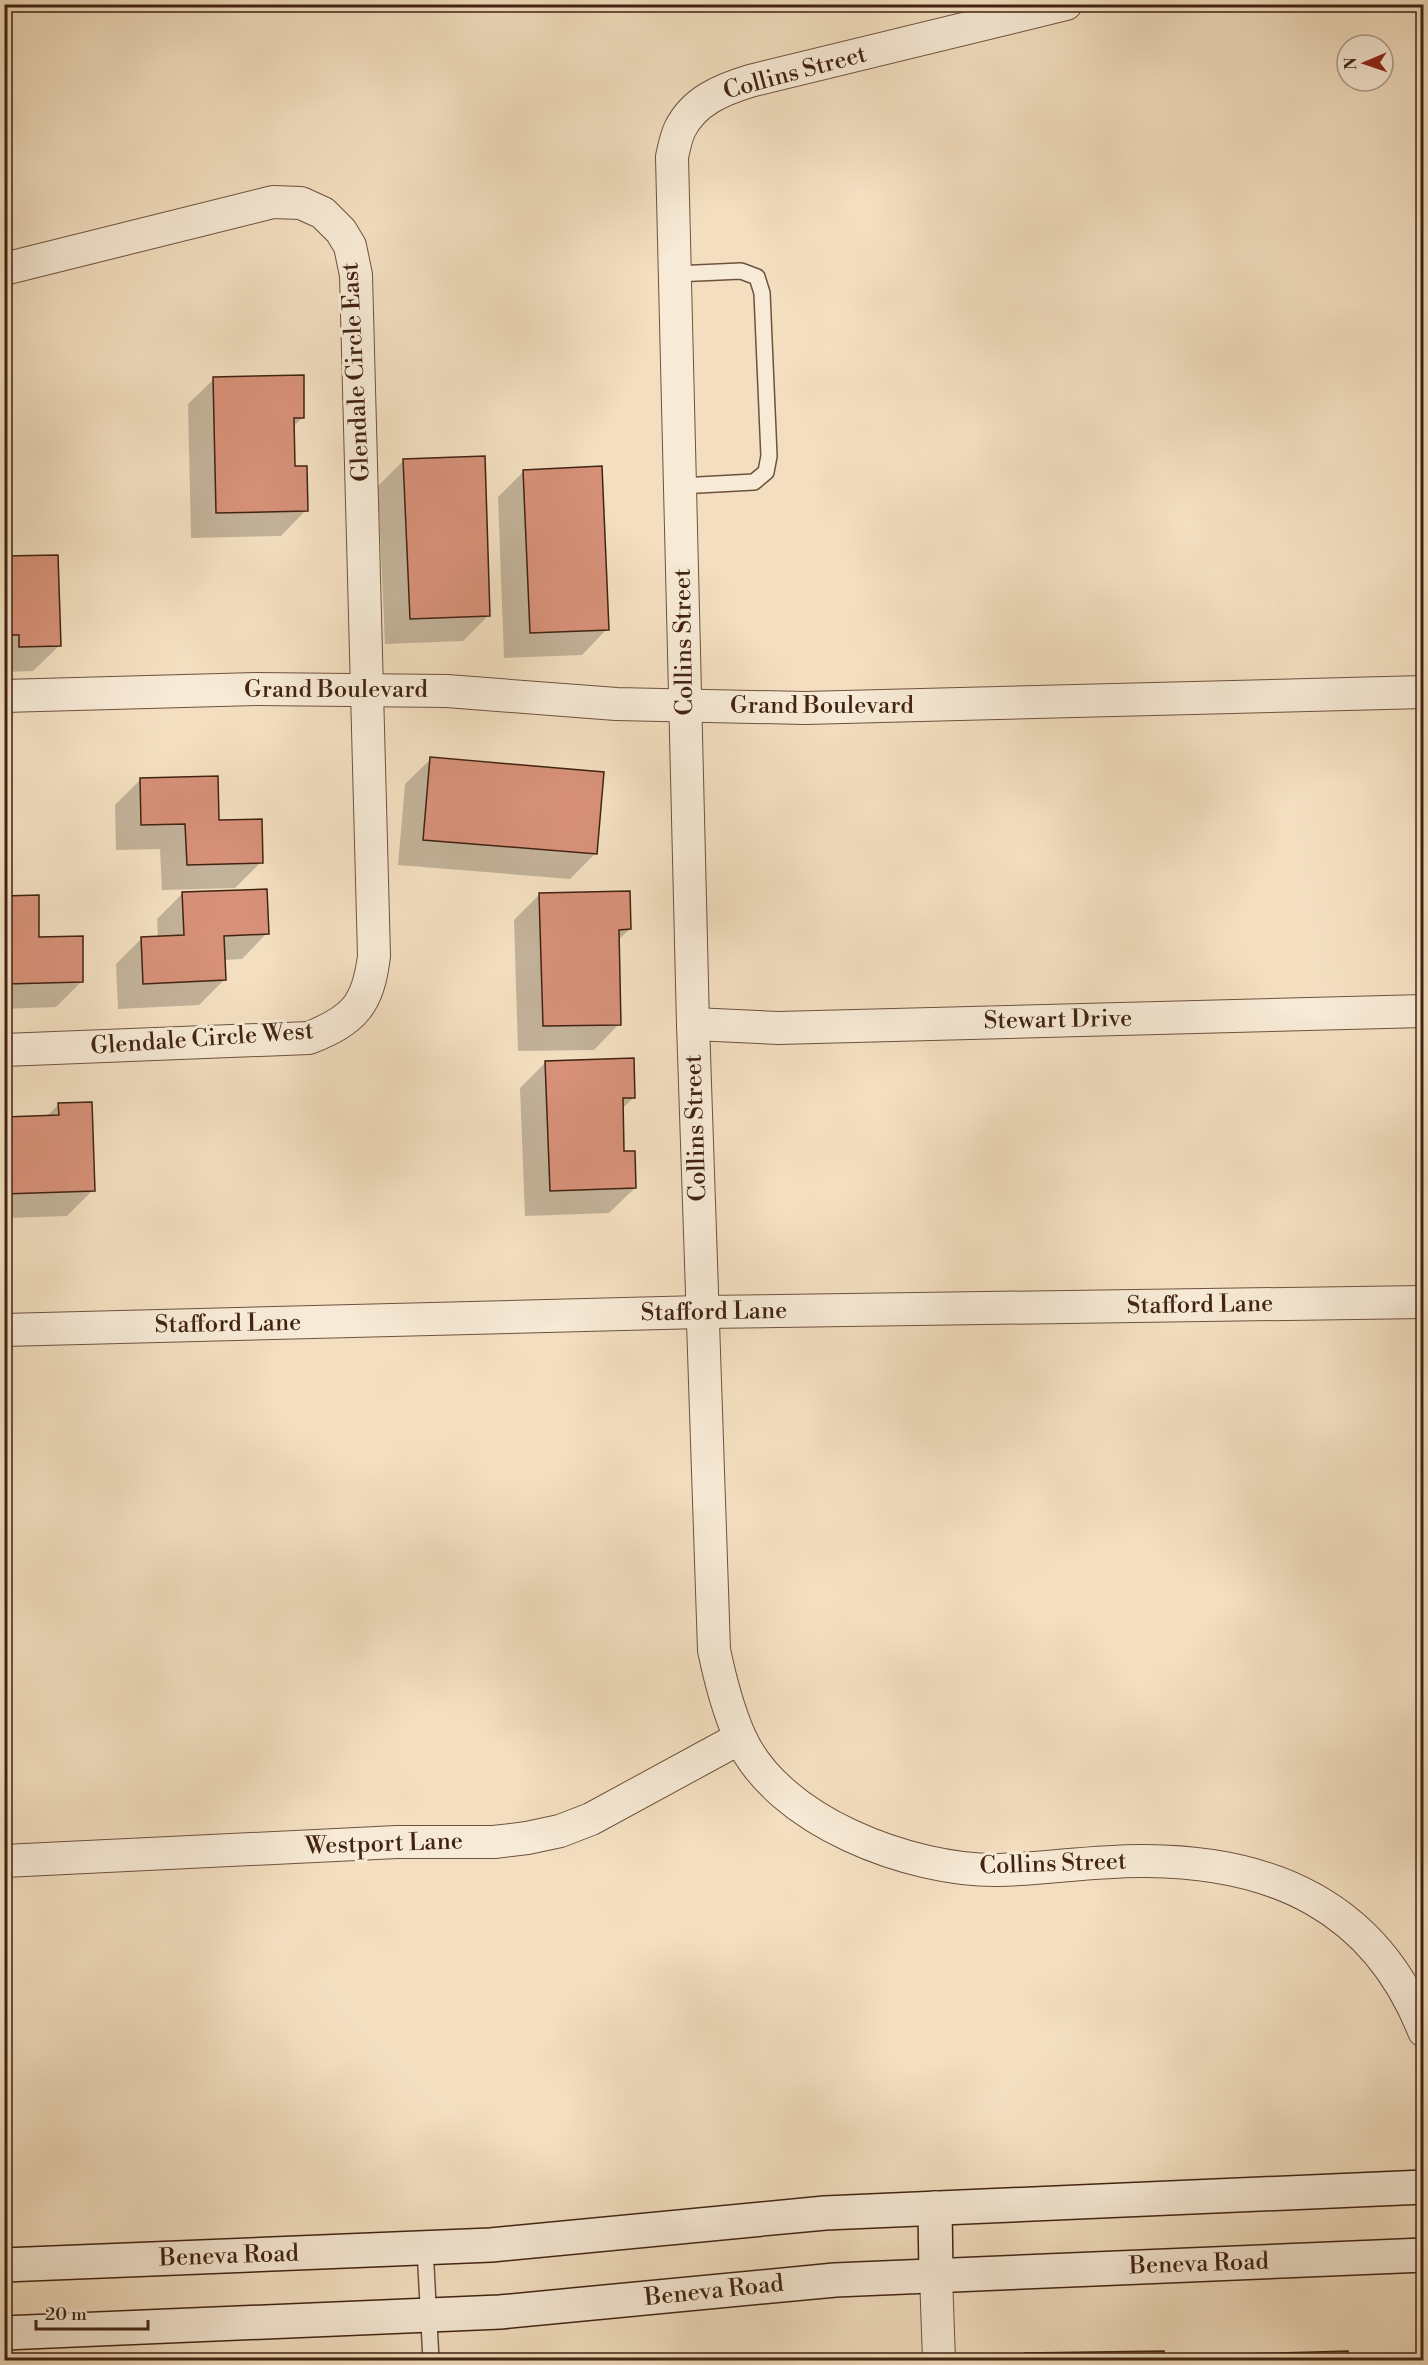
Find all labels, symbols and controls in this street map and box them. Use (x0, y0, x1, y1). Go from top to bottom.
north arrow (1335, 33, 1395, 93)
street label: Collins Street (720, 39, 870, 107)
text: N (1341, 56, 1361, 70)
street label: Glendale Circle East (335, 261, 377, 482)
street label: Collins Street (668, 568, 700, 716)
street label: Grand Boulevard (244, 675, 428, 705)
street label: Grand Boulevard (730, 691, 914, 721)
street label: Stewart Drive (983, 1004, 1133, 1036)
street label: Glendale Circle West (90, 1016, 315, 1062)
street label: Collins Street (678, 1054, 714, 1202)
street label: Stafford Lane (1126, 1289, 1274, 1321)
street label: Stafford Lane (640, 1296, 788, 1328)
street label: Stafford Lane (154, 1308, 302, 1340)
street label: Westport Lane (304, 1826, 463, 1862)
street label: Collins Street (979, 1846, 1127, 1882)
street label: Beneva Road (158, 2239, 300, 2273)
street label: Beneva Road (1128, 2247, 1270, 2281)
street label: Beneva Road (642, 2269, 786, 2313)
scale bar (36, 2293, 148, 2331)
text: 20 m (45, 2303, 87, 2326)

